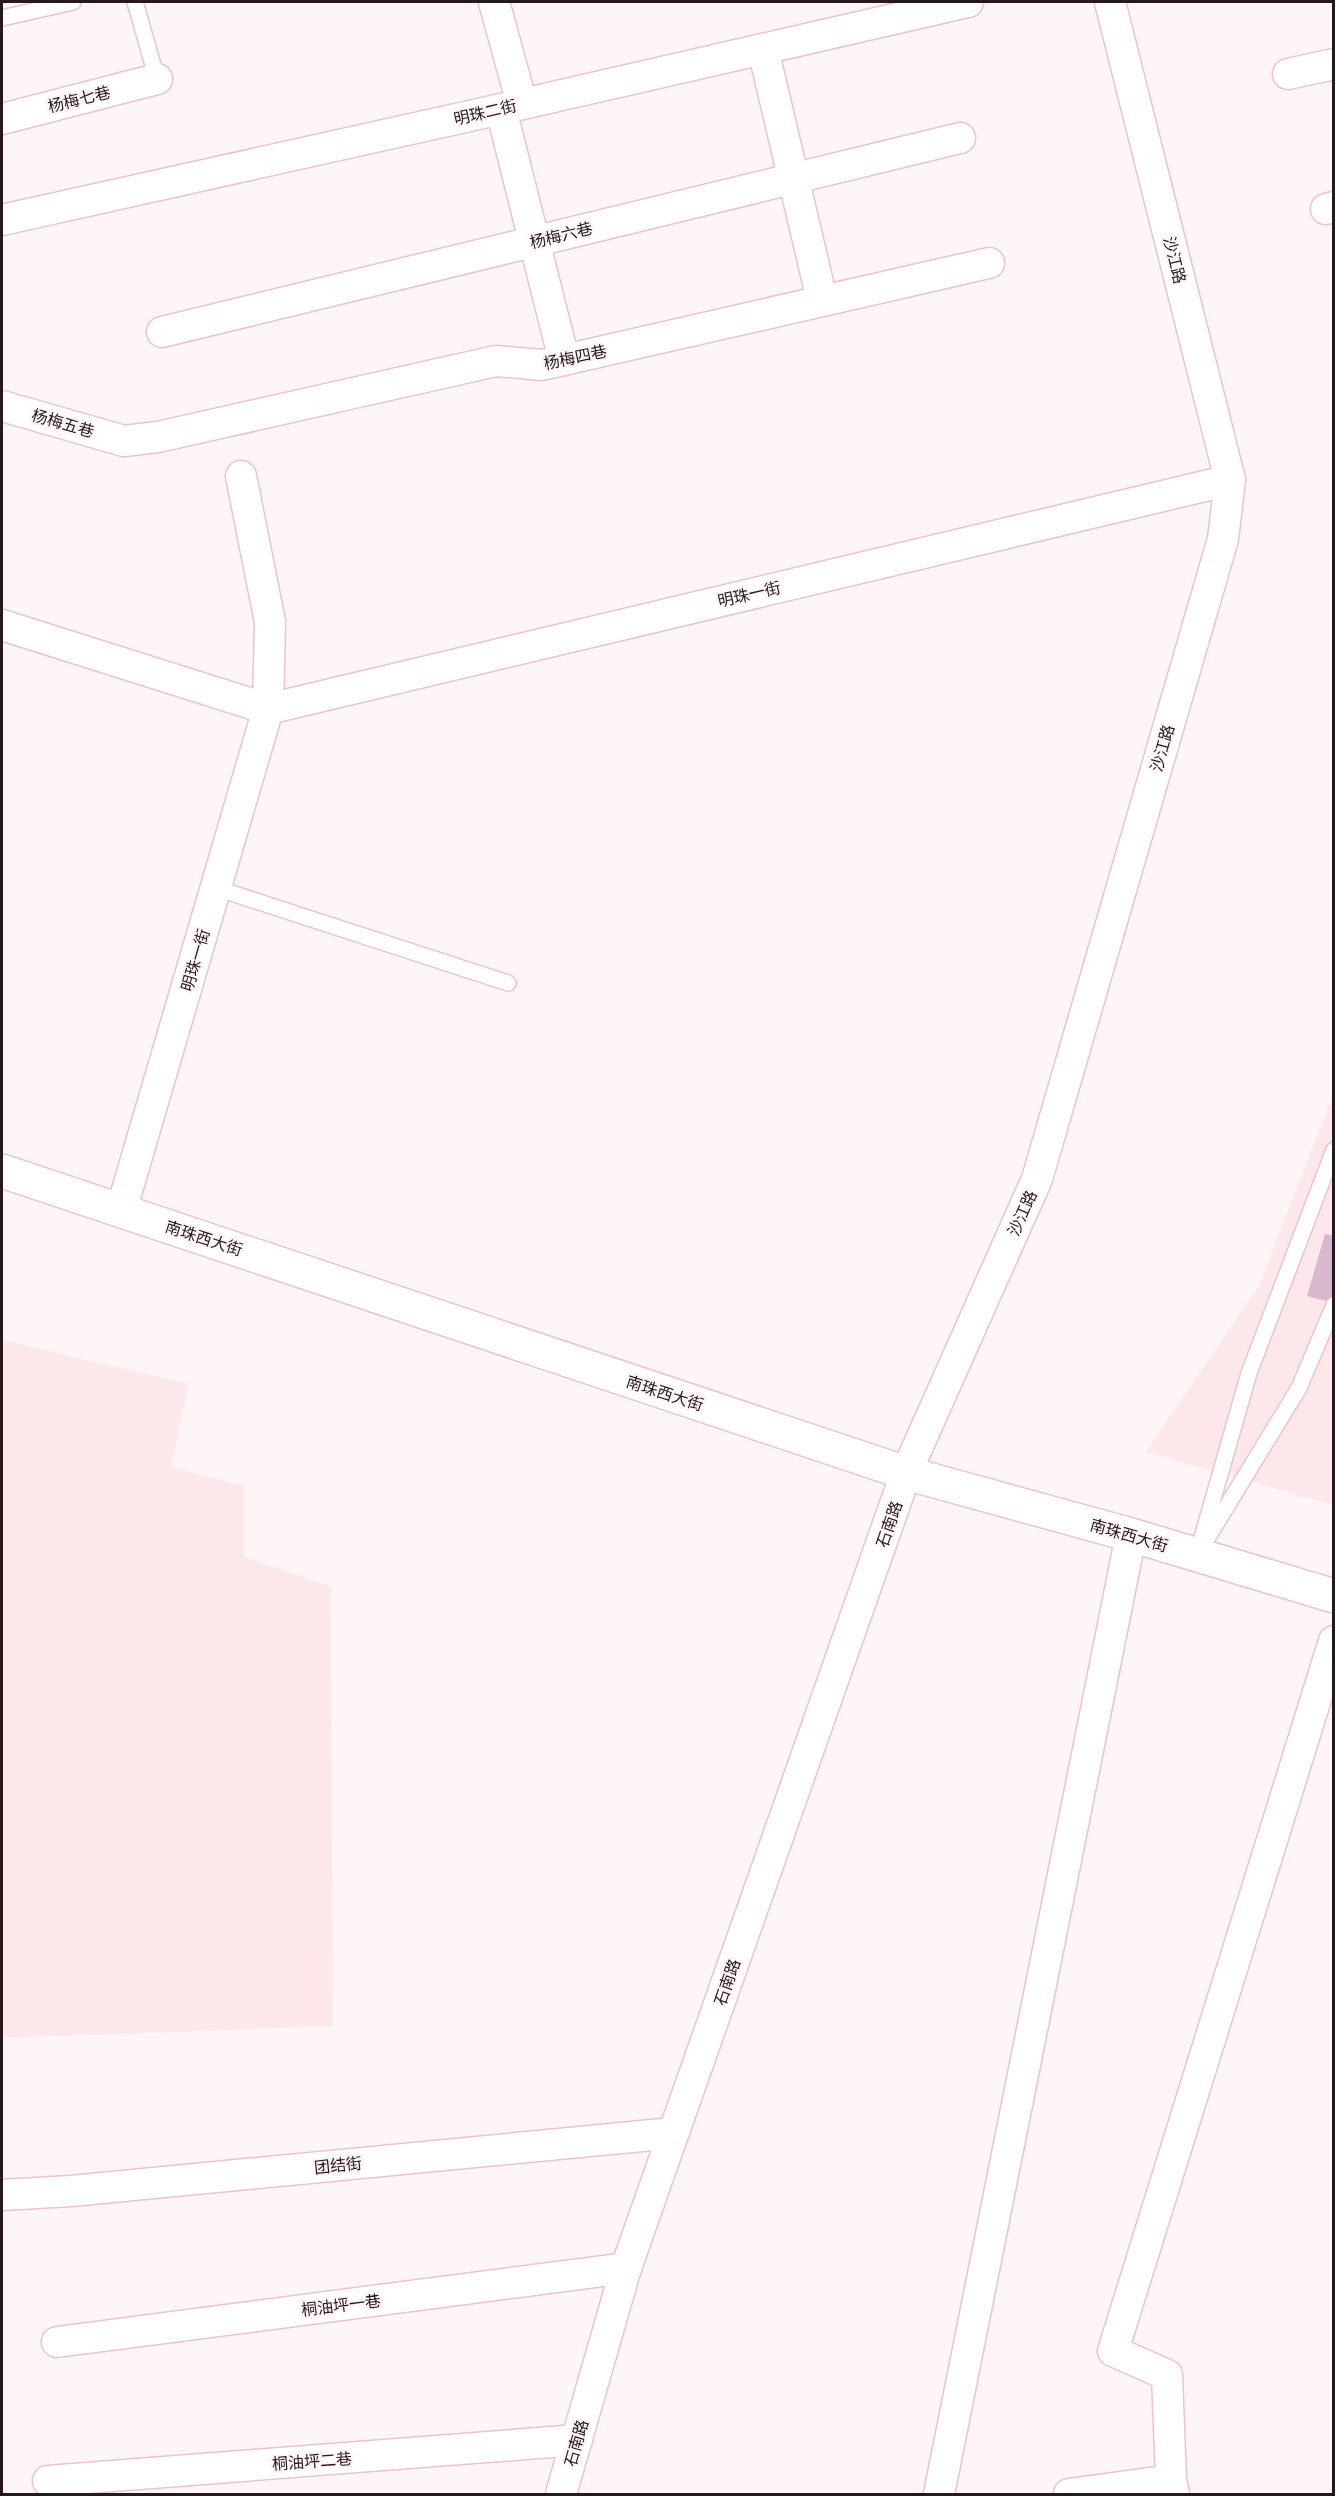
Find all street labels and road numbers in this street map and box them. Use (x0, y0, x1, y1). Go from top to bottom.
street label: 杨梅七巷 (46, 82, 113, 118)
street label: 明珠二街 (452, 95, 519, 131)
street label: 杨梅六巷 (528, 218, 595, 254)
street label: 沙江路 (1158, 234, 1191, 286)
street label: 杨梅四巷 (542, 341, 609, 375)
street label: 杨梅五巷 (29, 405, 97, 443)
street label: 明珠一街 (716, 577, 783, 613)
street label: 沙江路 (1146, 722, 1180, 774)
street label: 明珠一街 (177, 926, 215, 994)
street label: 沙江路 (1003, 1187, 1043, 1240)
street label: 南珠西大街 (162, 1216, 245, 1262)
street label: 南珠西大街 (623, 1371, 706, 1417)
street label: 石南路 (872, 1498, 908, 1551)
street label: 南珠西大街 (1087, 1514, 1170, 1558)
street label: 石南路 (710, 1956, 746, 2009)
street label: 团结街 (313, 2153, 363, 2179)
street label: 桐油坪一巷 (300, 2290, 382, 2322)
street label: 石南路 (560, 2417, 594, 2469)
street label: 桐油坪二巷 (271, 2448, 353, 2476)

